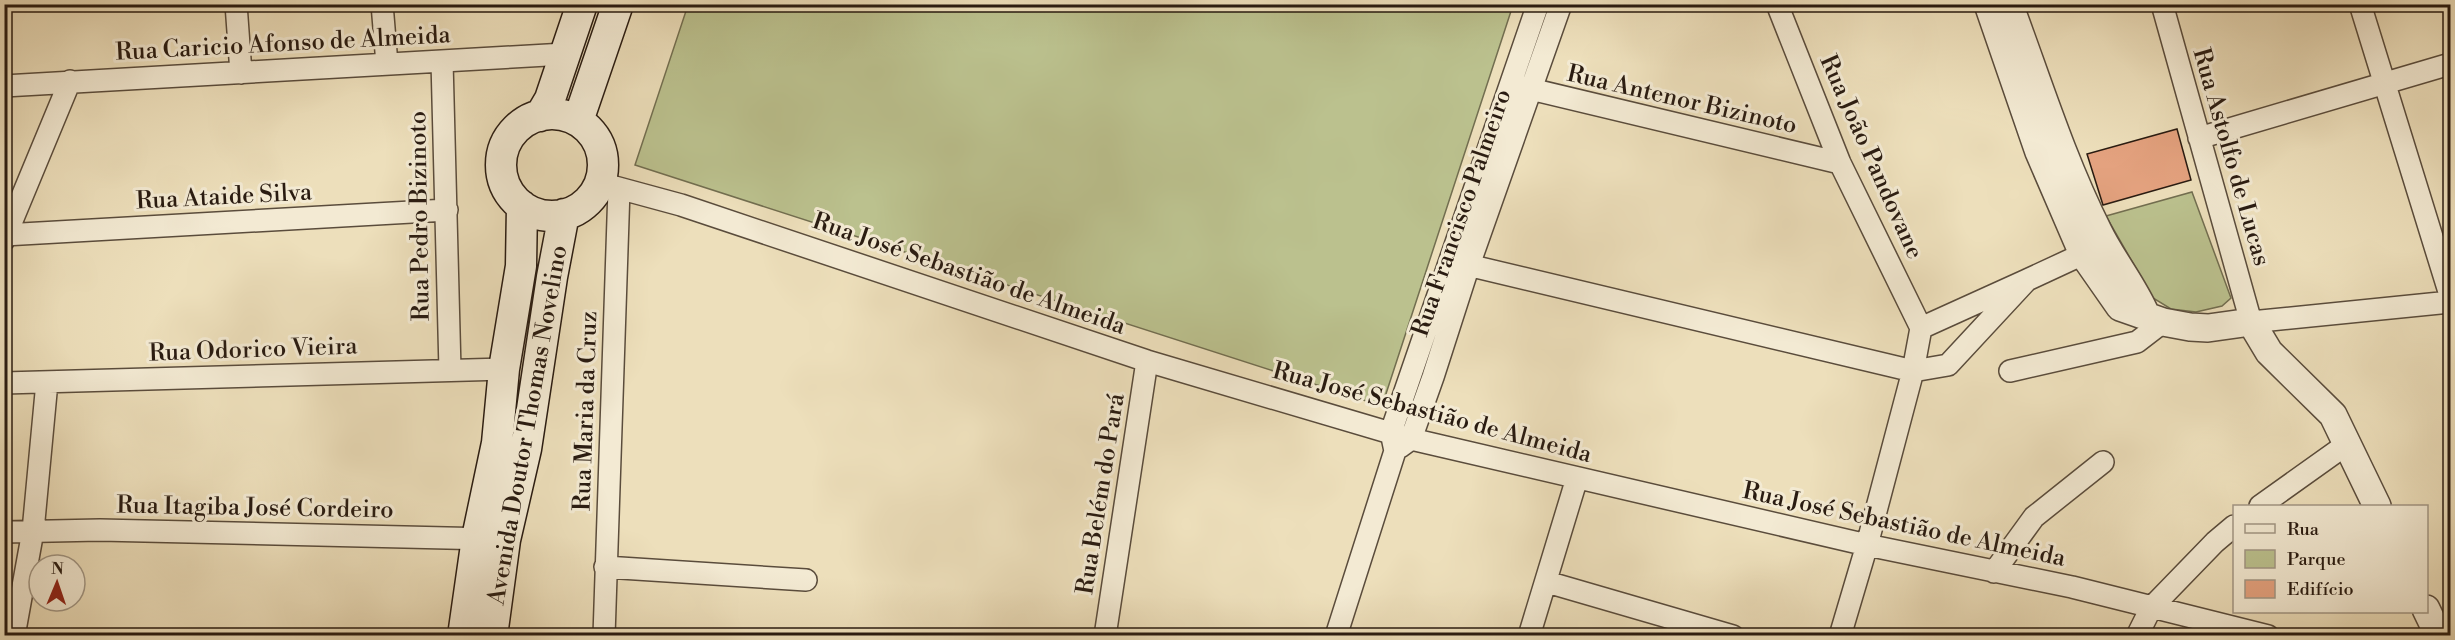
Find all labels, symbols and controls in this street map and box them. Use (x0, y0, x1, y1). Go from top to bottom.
street label: Rua Caricio Afonso de Almeida (115, 20, 452, 68)
street label: Rua Astolfo de Lucas (2186, 45, 2276, 269)
street label: Rua João Pandovane (1812, 50, 1930, 264)
street label: Rua Antenor Bizinoto (1564, 59, 1800, 141)
street label: Rua Francisco Palmeiro (1406, 85, 1518, 341)
street label: Rua Pedro Bizinoto (403, 111, 437, 321)
street label: Rua Ataide Silva (135, 177, 314, 217)
street label: Rua José Sebastião de Almeida (808, 206, 1130, 342)
street label: Avenida Doutor Thomas Novelino (481, 243, 574, 608)
street label: Rua Maria da Cruz (568, 311, 604, 511)
street label: Rua Odorico Vieira (148, 331, 359, 369)
street label: Rua José Sebastião de Almeida (1269, 356, 1596, 470)
street label: Rua Belém do Pará (1070, 390, 1132, 597)
street label: Rua José Sebastião de Almeida (1740, 476, 2069, 574)
street label: Rua Itagiba José Cordeiro (116, 491, 394, 525)
legend (2233, 505, 2428, 613)
text: Rua (2287, 518, 2320, 541)
text: Parque (2287, 548, 2346, 571)
north arrow (27, 553, 87, 613)
text: N (51, 559, 65, 579)
text: Edifício (2287, 578, 2354, 601)

